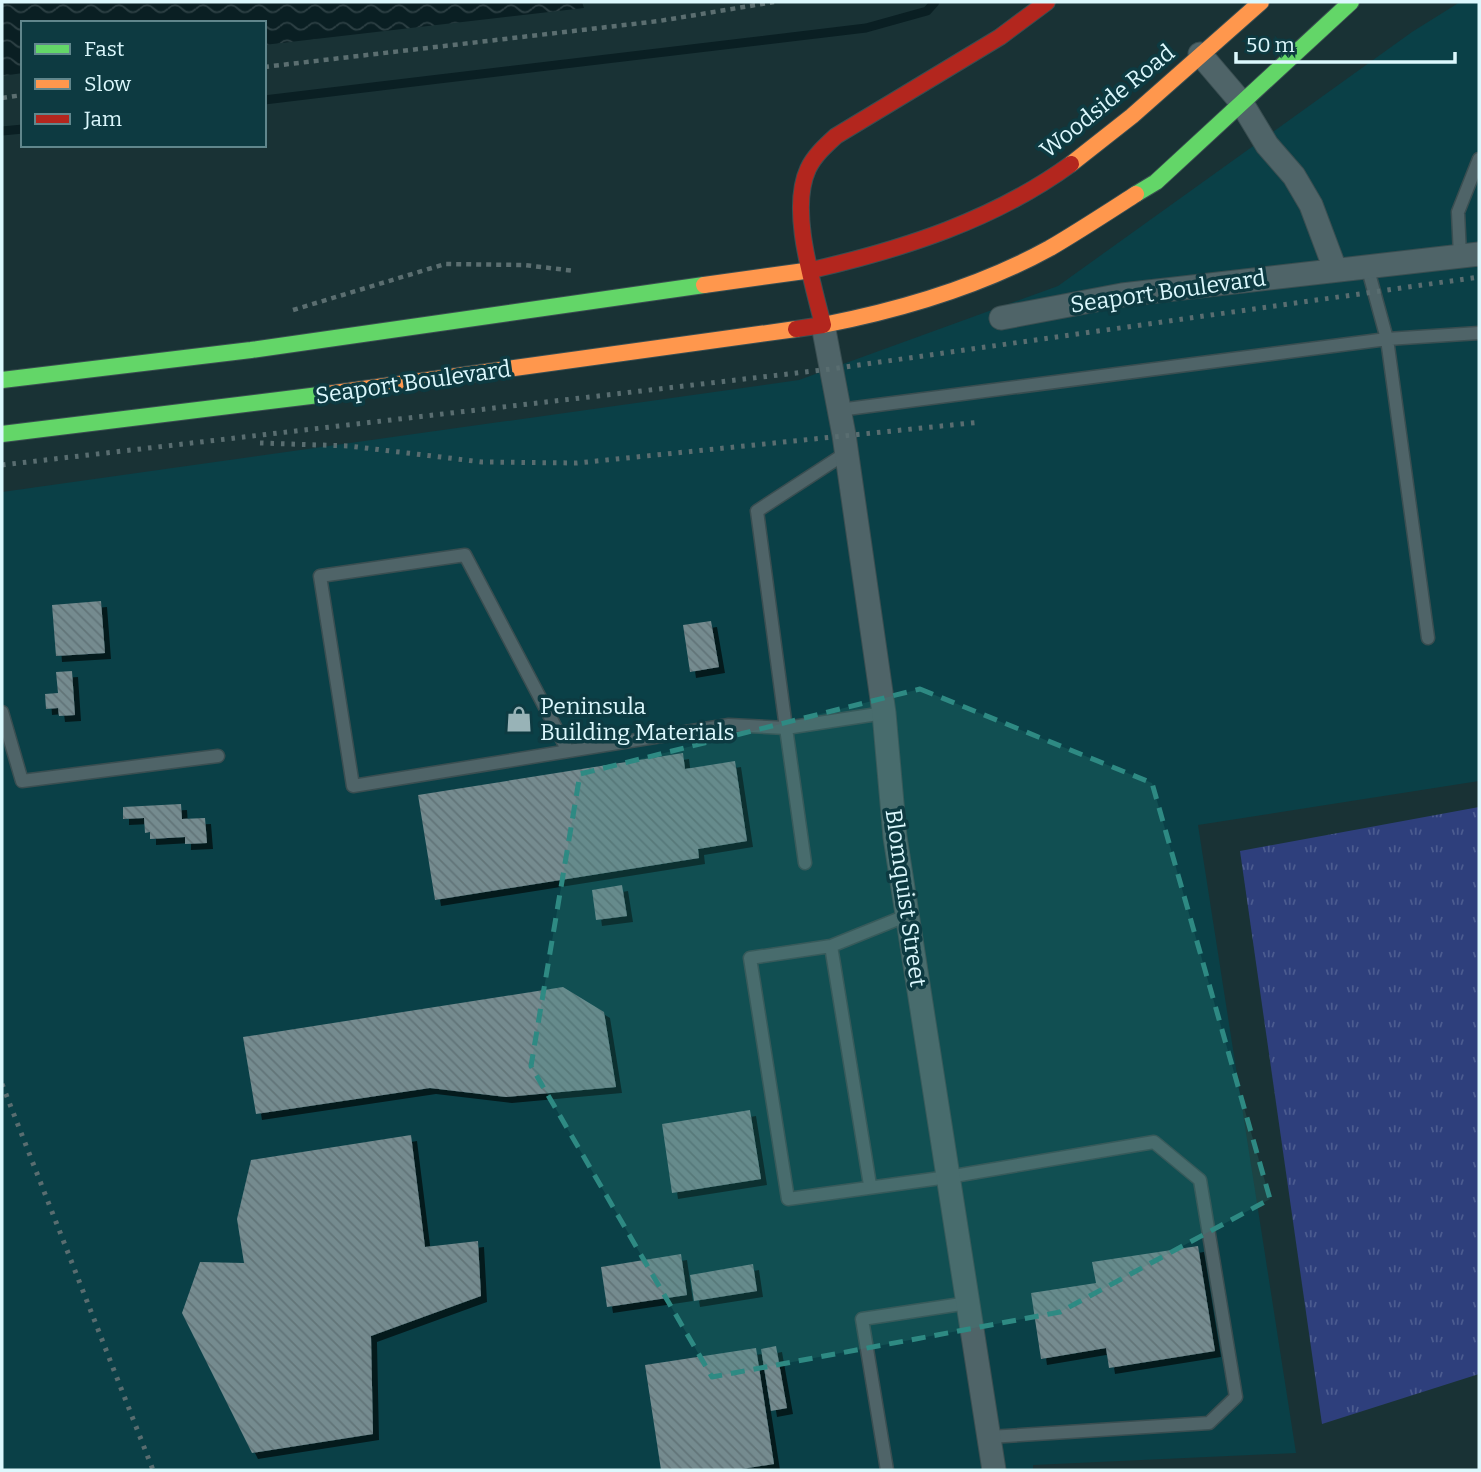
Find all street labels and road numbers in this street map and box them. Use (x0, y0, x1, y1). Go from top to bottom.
street label: Woodside Road (1034, 38, 1180, 164)
street label: Seaport Boulevard (1069, 263, 1268, 319)
street label: Seaport Boulevard (314, 354, 513, 410)
street label: Blomquist Street (880, 807, 932, 989)

